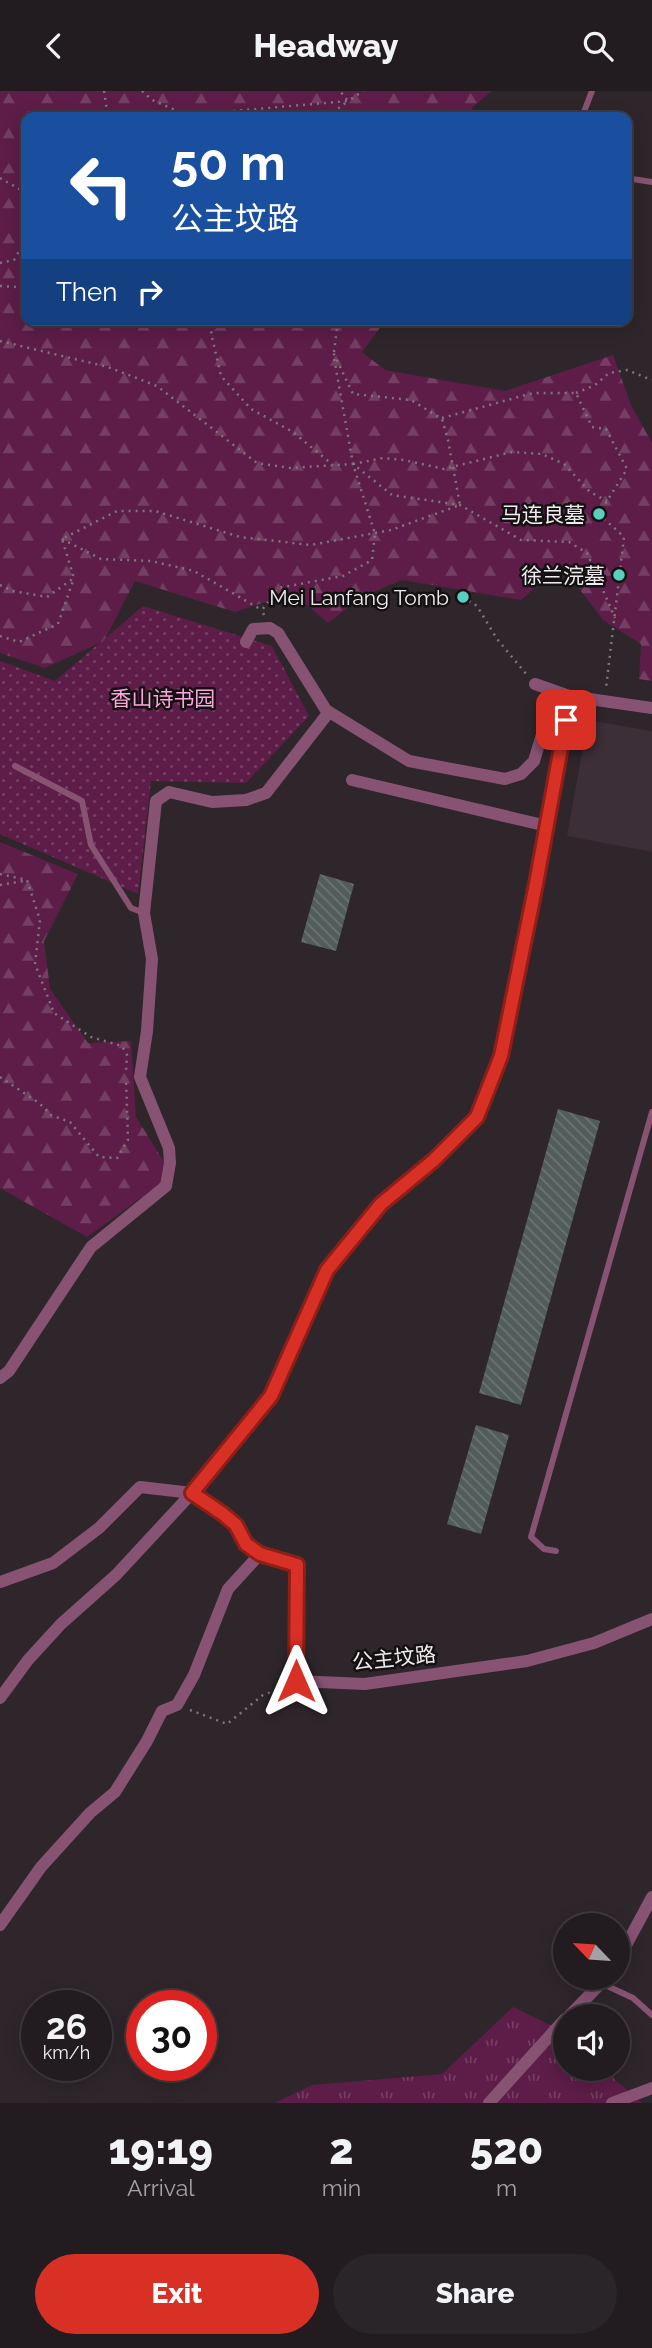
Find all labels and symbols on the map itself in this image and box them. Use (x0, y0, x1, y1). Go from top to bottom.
place label: 马连良墓 (501, 502, 585, 527)
marker: 马连良墓 (591, 506, 607, 522)
place label: 徐兰浣墓 (521, 563, 605, 588)
marker: 徐兰浣墓 (611, 567, 627, 583)
place label: Mei Lanfang Tomb (269, 585, 449, 610)
marker: Mei Lanfang Tomb (455, 589, 471, 605)
park label: 香山诗书园 (111, 686, 216, 711)
pin (536, 690, 596, 750)
street label: 公主坟路 (351, 1641, 437, 1675)
position arrow (259, 1644, 333, 1718)
north arrow (553, 1913, 630, 1990)
speed limit sign: 30 (126, 1990, 217, 2081)

